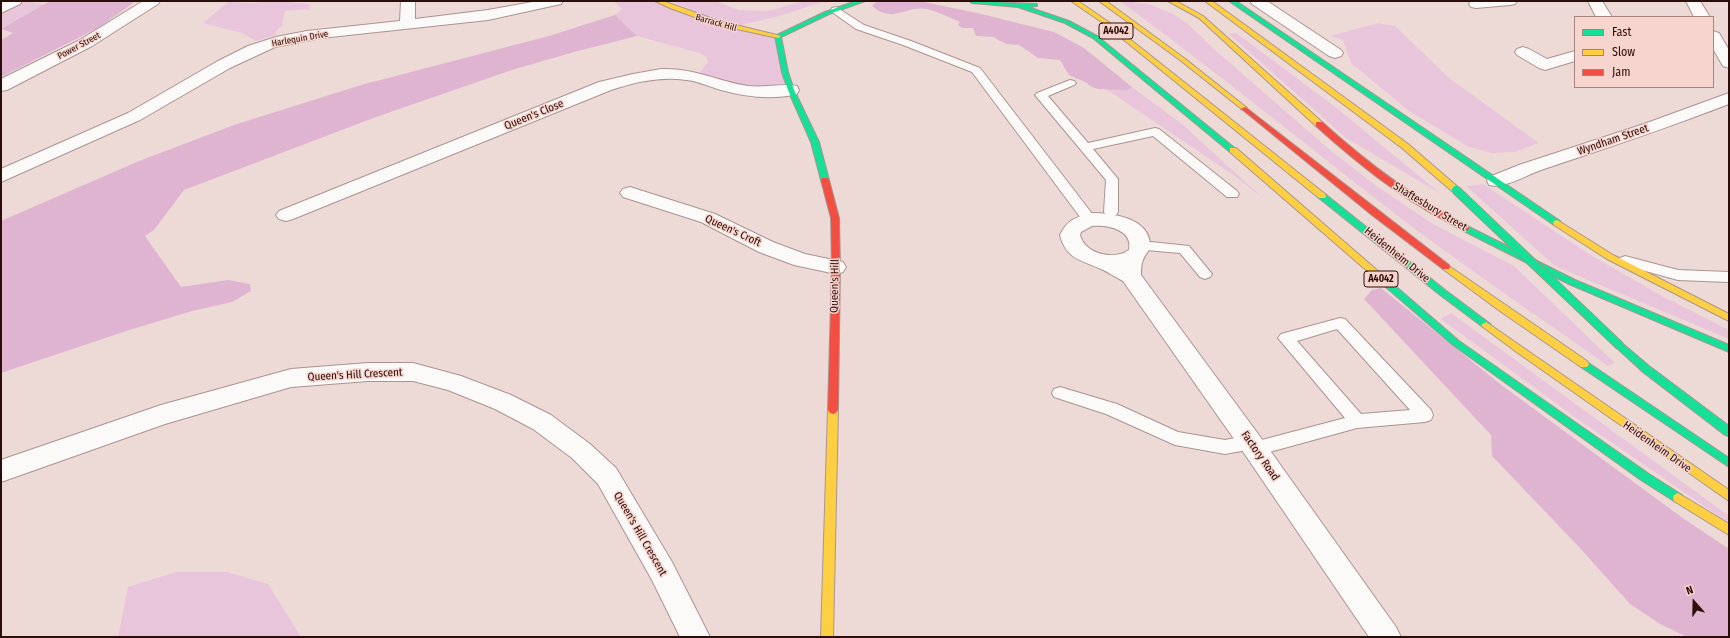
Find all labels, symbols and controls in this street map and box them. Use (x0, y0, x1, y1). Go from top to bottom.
street label: Barrack Hill (694, 12, 738, 34)
legend (1574, 16, 1714, 88)
road number: A4042 (1099, 23, 1133, 39)
text: Fast (1612, 25, 1631, 39)
street label: Harlequin Drive (271, 29, 329, 49)
street label: Power Street (56, 30, 102, 62)
text: Slow (1612, 45, 1635, 59)
text: Jam (1612, 65, 1630, 79)
street label: Queen's Close (502, 97, 566, 133)
street label: Wyndham Street (1576, 122, 1650, 158)
street label: Shaftesbury Street (1391, 180, 1469, 234)
street label: Queen's Croft (703, 212, 763, 250)
street label: Heidenheim Drive (1362, 225, 1432, 285)
street label: Queen's Hill (828, 259, 842, 313)
road number: A4042 (1364, 271, 1398, 287)
street label: Queen's Hill Crescent (307, 366, 403, 384)
street label: Heidenheim Drive (1620, 419, 1694, 475)
street label: Factory Road (1238, 429, 1282, 483)
street label: Queen's Hill Crescent (611, 490, 669, 578)
north arrow (1674, 582, 1714, 622)
text: N (1684, 583, 1695, 597)

